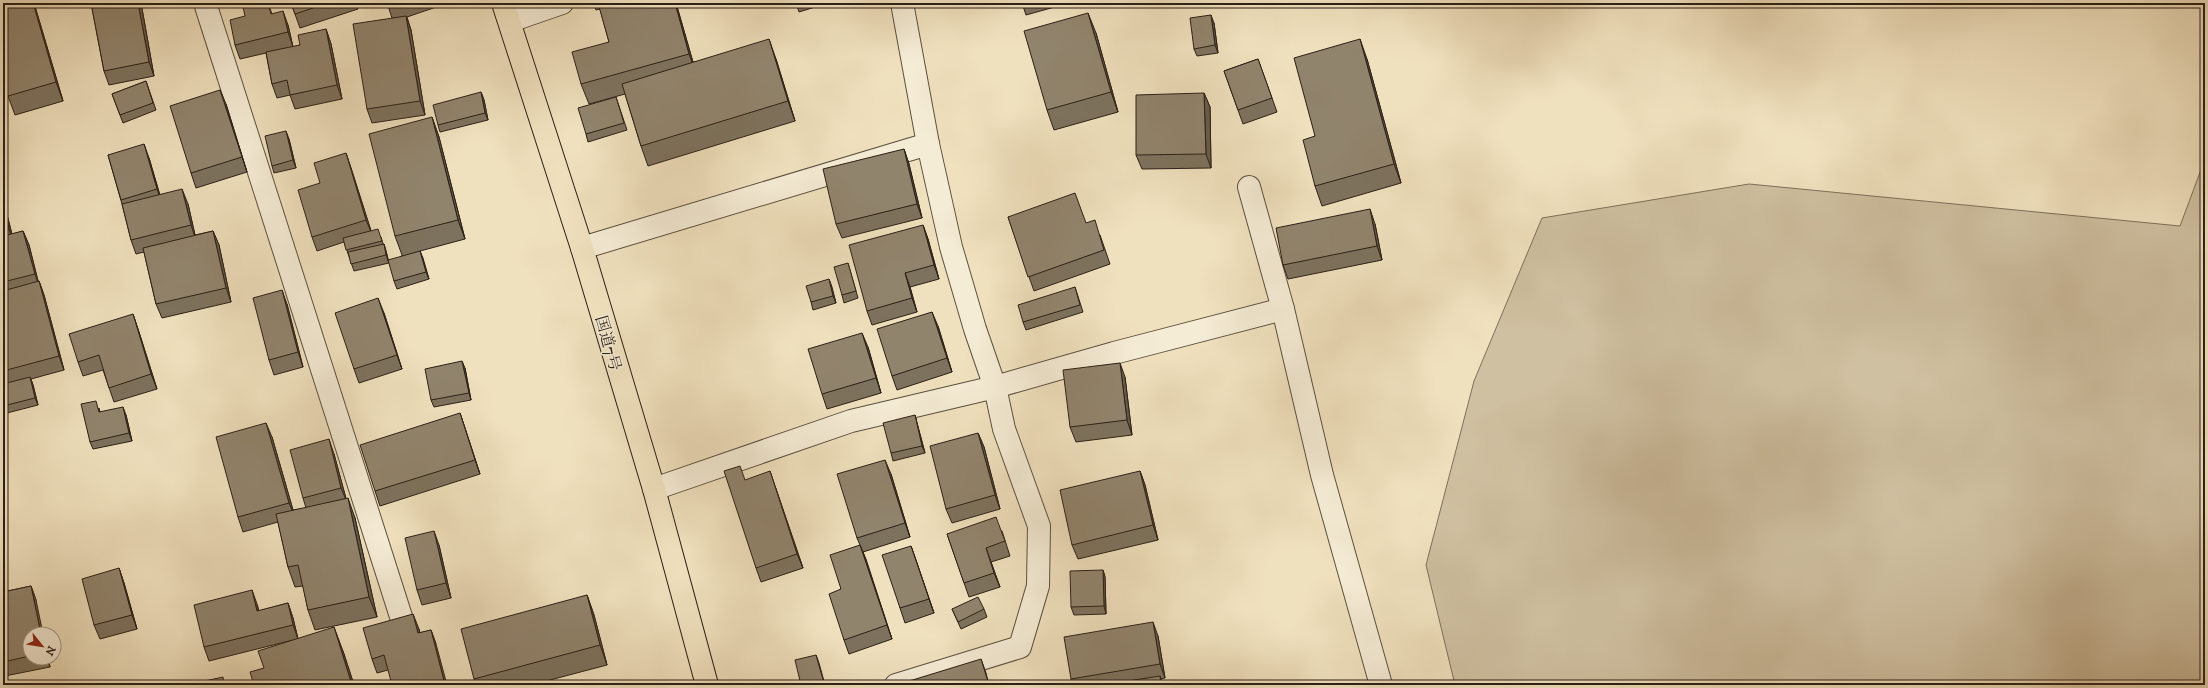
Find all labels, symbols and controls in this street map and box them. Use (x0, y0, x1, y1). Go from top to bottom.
street label: 国道7号 (591, 313, 625, 373)
north arrow (22, 626, 62, 666)
text: N (41, 643, 58, 658)

